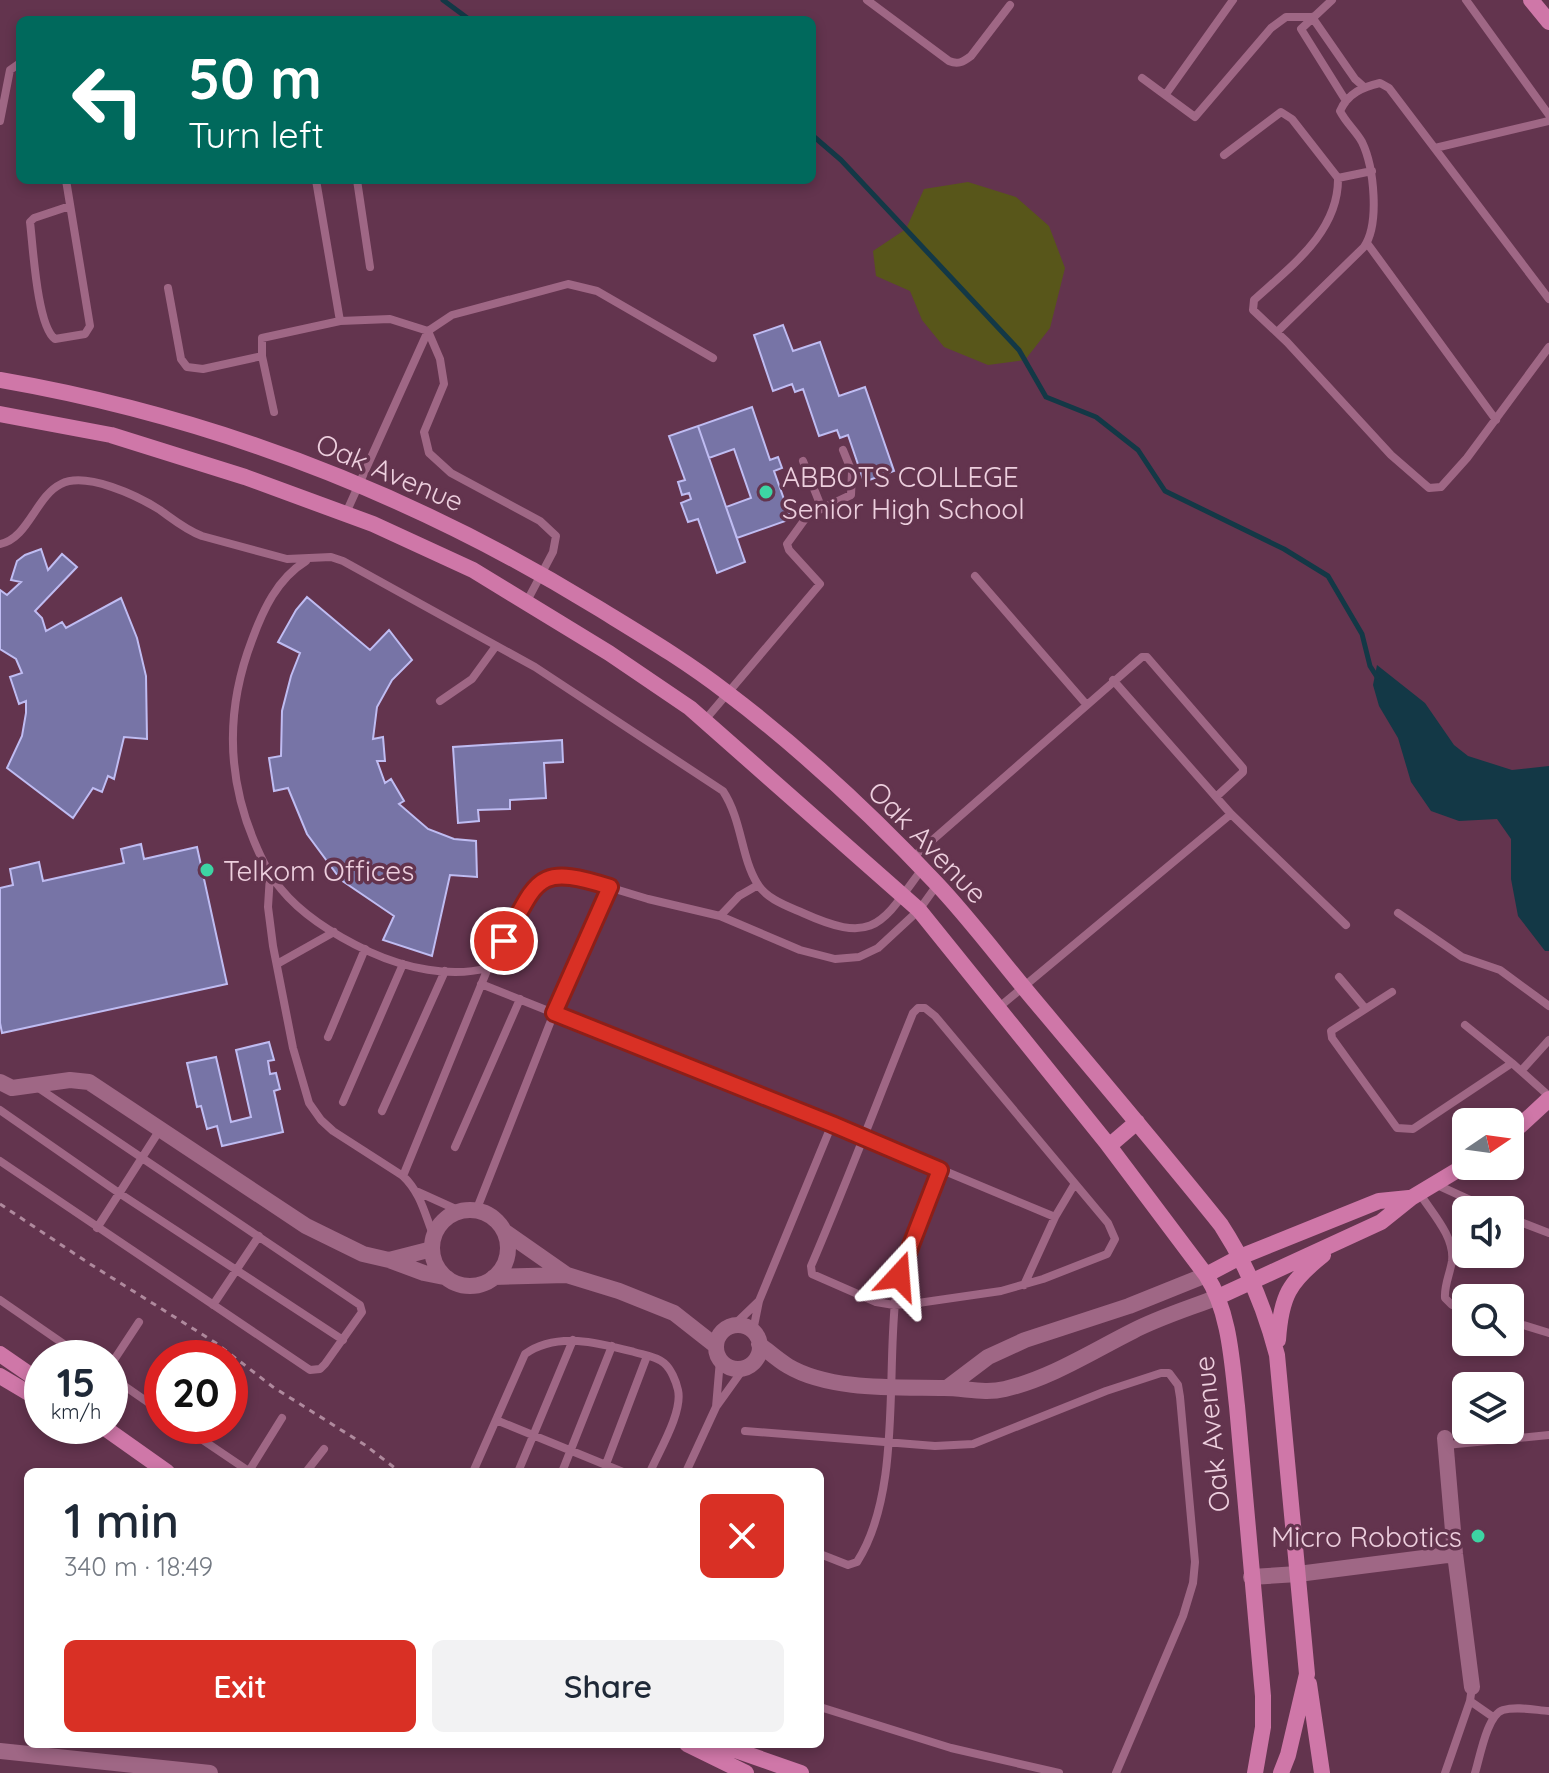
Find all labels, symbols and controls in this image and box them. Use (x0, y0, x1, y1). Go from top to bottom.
text: 50 m (188, 43, 322, 113)
icon: left (56, 48, 160, 152)
text: Turn left (188, 112, 324, 157)
street label: Oak Avenue (311, 425, 469, 519)
place label: ABBOTS COLLEGE Senior High School (782, 459, 1025, 526)
marker: ABBOTS COLLEGE Senior High School (757, 483, 775, 501)
street label: Oak Avenue (861, 773, 995, 911)
place label: Telkom Offices (223, 853, 414, 888)
marker: Telkom Offices (198, 861, 216, 879)
pin (470, 907, 538, 975)
icon: arrive (482, 919, 526, 963)
north arrow (1452, 1108, 1524, 1180)
map controls (1452, 1108, 1524, 1444)
button: sound (1452, 1196, 1524, 1268)
position arrow (857, 1234, 941, 1318)
button: search (1452, 1284, 1524, 1356)
speed limit sign: 20 (144, 1340, 248, 1444)
street label: Oak Avenue (1185, 1354, 1237, 1514)
text: 15 (57, 1357, 95, 1407)
button: layers (1452, 1372, 1524, 1444)
text: km/h (51, 1399, 101, 1424)
text: 1 min (64, 1490, 179, 1550)
button: close (700, 1494, 784, 1578)
place label: Micro Robotics (1271, 1519, 1462, 1554)
marker: Micro Robotics (1469, 1527, 1487, 1545)
text: 340 m · 18:49 (64, 1550, 213, 1583)
button: Exit (64, 1640, 416, 1732)
button: Share (432, 1640, 784, 1732)

